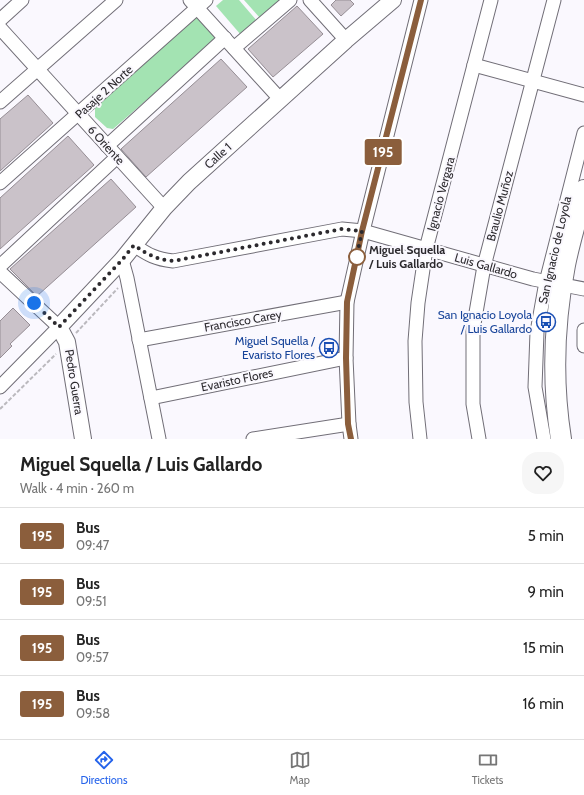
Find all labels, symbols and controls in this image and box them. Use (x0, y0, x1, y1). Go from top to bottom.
street label: Pasaje 2 Norte (72, 62, 136, 121)
street label: 6 Oriente (85, 122, 128, 167)
line badge: 195 (360, 139, 406, 165)
street label: Calle 1 (201, 140, 234, 172)
text: 195 (373, 143, 393, 161)
street label: Ignacio Vergara (423, 155, 458, 233)
street label: Braulio Muñoz (483, 169, 516, 243)
street label: San Ignacio de Loyola (535, 194, 574, 305)
place label: Miguel Squella / Luis Gallardo (368, 242, 445, 271)
marker: Miguel Squella / Luis Gallardo (348, 248, 366, 266)
street label: Luis Gallardo (453, 249, 520, 282)
your location (24, 293, 44, 313)
street label: Francisco Carey (203, 306, 283, 335)
place label: San Ignacio Loyola / Luis Gallardo (438, 307, 532, 336)
bus stop icon: San Ignacio Loyola / Luis Gallardo (535, 311, 557, 333)
place label: Miguel Squella / Evaristo Flores (235, 333, 316, 362)
bus stop icon: Miguel Squella / Evaristo Flores (318, 337, 340, 359)
street label: Pedro Guerra (62, 348, 87, 416)
street label: Evaristo Flores (200, 365, 274, 394)
button: heart (522, 452, 564, 494)
text: Miguel Squella / Luis Gallardo (20, 453, 262, 476)
text: Walk · 4 min · 260 m (20, 480, 134, 496)
text: Bus (76, 519, 100, 537)
text: 195 (32, 527, 52, 545)
text: 5 min (528, 527, 564, 545)
text: 09:47 (76, 537, 109, 553)
text: Bus (76, 575, 100, 593)
text: 195 (32, 583, 52, 601)
text: 9 min (527, 583, 564, 601)
text: 09:51 (76, 593, 106, 609)
text: Bus (76, 631, 100, 649)
text: 195 (32, 639, 52, 657)
text: 15 min (523, 639, 564, 657)
text: 09:57 (76, 649, 109, 665)
text: Bus (76, 687, 100, 705)
text: 195 (32, 695, 52, 713)
text: 16 min (522, 695, 564, 713)
text: 09:58 (76, 705, 110, 721)
tab: Directions (81, 749, 128, 787)
tab: Map (289, 749, 311, 787)
tab: Tickets (472, 749, 503, 787)

